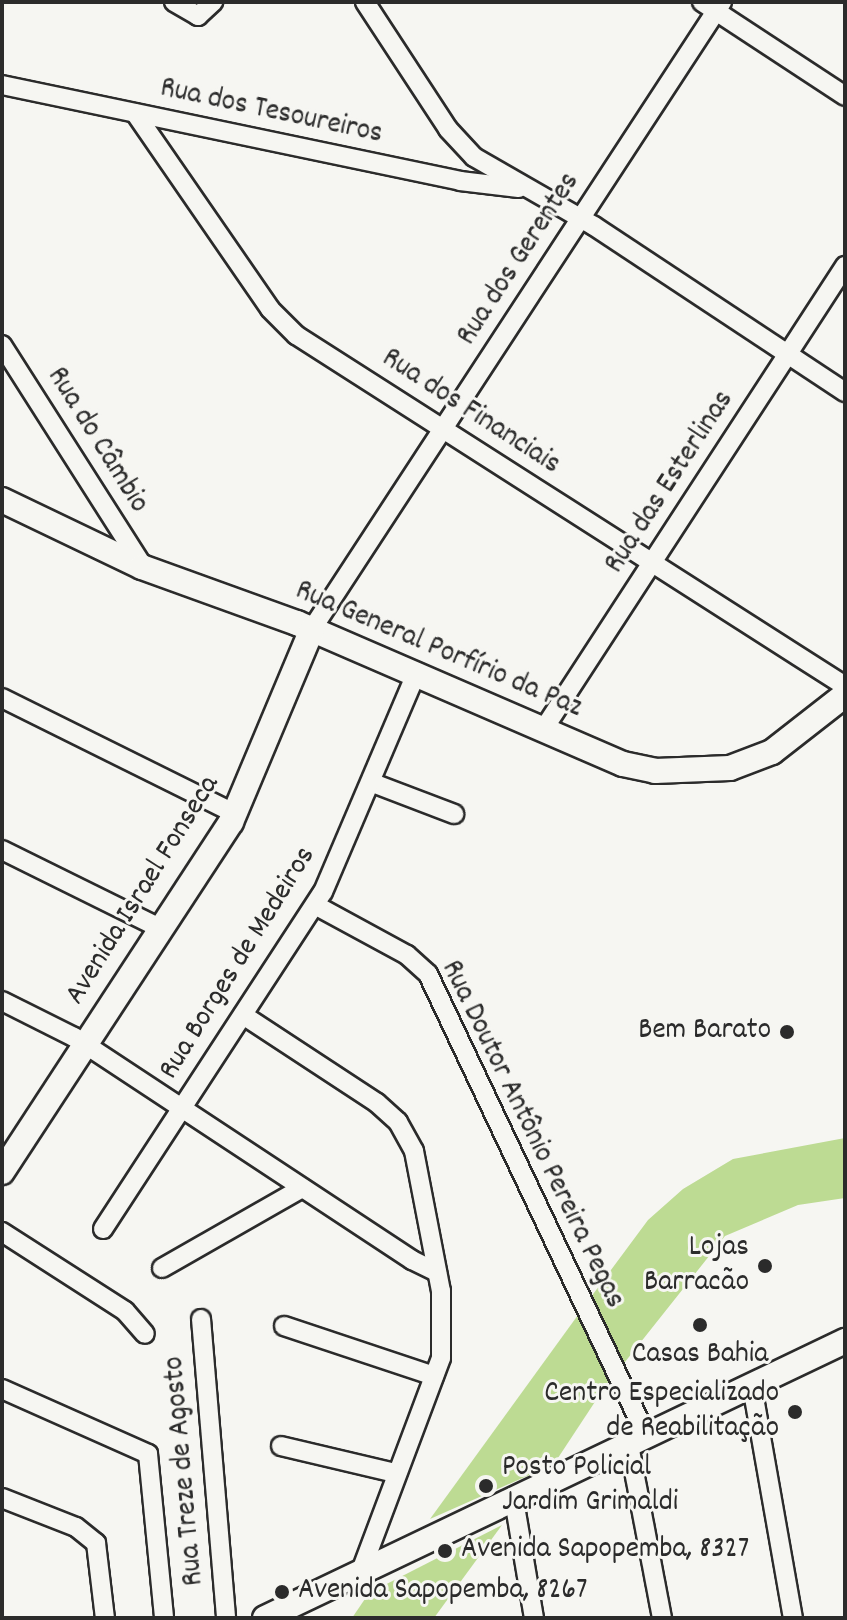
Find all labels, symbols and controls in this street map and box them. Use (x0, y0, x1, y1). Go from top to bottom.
street label: Rua dos Tesoureiros (157, 72, 385, 154)
street label: Rua dos Gerentes (451, 167, 589, 353)
street label: Rua dos Financiais (374, 342, 566, 484)
street label: Rua do Câmbio (37, 361, 155, 521)
street label: Rua das Esterlinas (598, 385, 744, 581)
street label: Rua General Porfírio da Paz (289, 574, 587, 728)
street label: Avenida Israel Fonseca (59, 770, 229, 1012)
street label: Rua Borges de Medeiros (153, 841, 325, 1087)
street label: Rua Doutor Antônio Pereira Pegas (431, 955, 631, 1315)
place label: Bem Barato (638, 1014, 771, 1050)
marker: Bem Barato (778, 1023, 796, 1041)
place label: Lojas Barracão (644, 1231, 749, 1302)
marker: Lojas Barracão (756, 1257, 774, 1275)
marker: Casas Bahia (691, 1316, 709, 1334)
place label: Casas Bahia (632, 1338, 768, 1374)
street label: Rua Treze de Agosto (158, 1355, 214, 1587)
place label: Centro Especializado de Reabilitação (544, 1377, 779, 1448)
marker: Centro Especializado de Reabilitação (786, 1403, 804, 1421)
place label: Posto Policial Jardim Grimaldi (502, 1451, 678, 1522)
marker: Posto Policial Jardim Grimaldi (477, 1477, 495, 1495)
place label: Avenida Sapopemba, 8327 (461, 1533, 749, 1569)
marker: Avenida Sapopemba, 8327 (436, 1542, 454, 1560)
place label: Avenida Sapopemba, 8267 (298, 1574, 588, 1610)
marker: Avenida Sapopemba, 8267 (273, 1583, 291, 1601)

